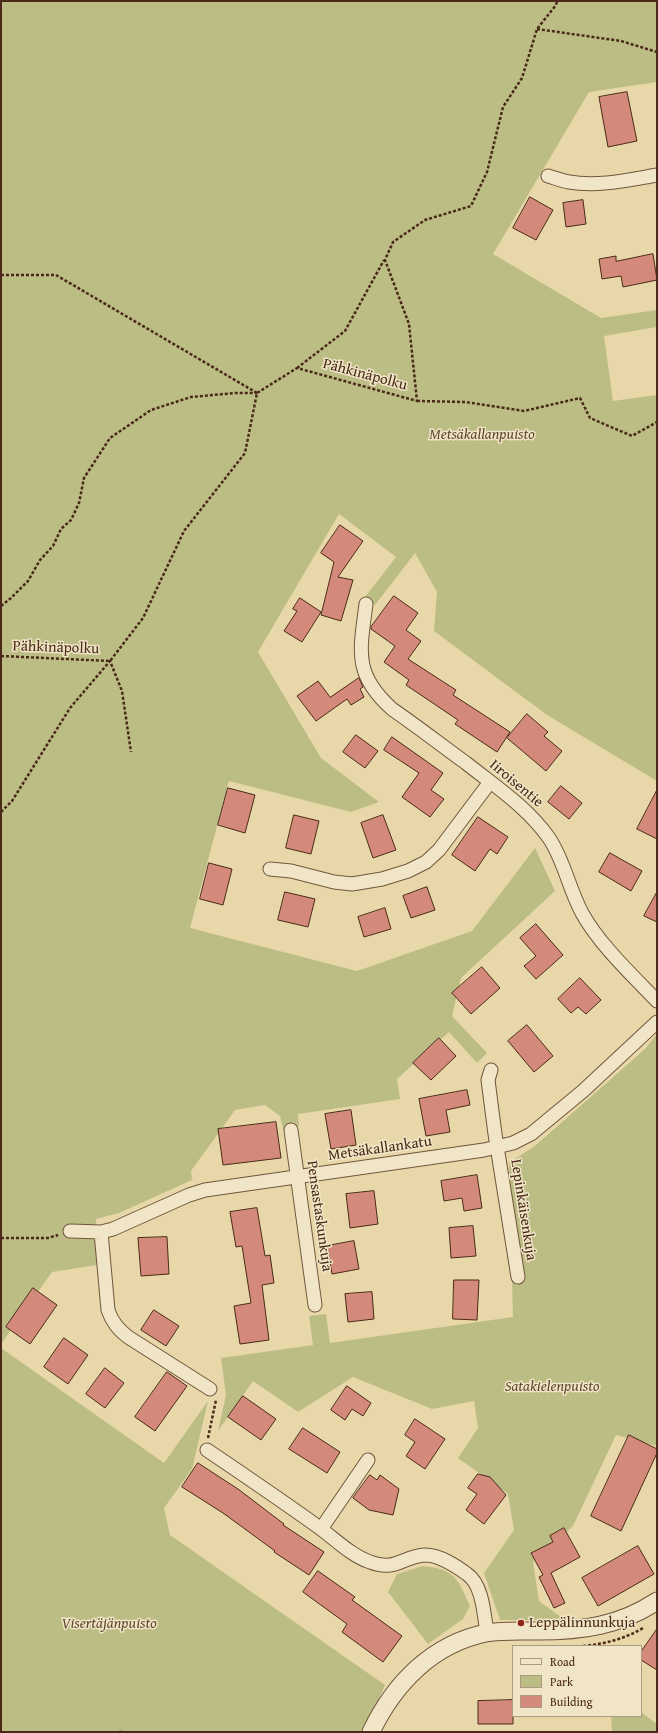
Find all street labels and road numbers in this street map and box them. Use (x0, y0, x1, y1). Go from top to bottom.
street label: Pähkinäpolku (321, 355, 409, 395)
street label: Pähkinäpolku (12, 637, 100, 659)
street label: Iiroisentie (485, 756, 547, 812)
street label: Metsäkallankatu (327, 1133, 433, 1165)
street label: Lepinkäisenkuja (506, 1158, 540, 1262)
street label: Pensastaskunkuja (302, 1159, 336, 1273)

